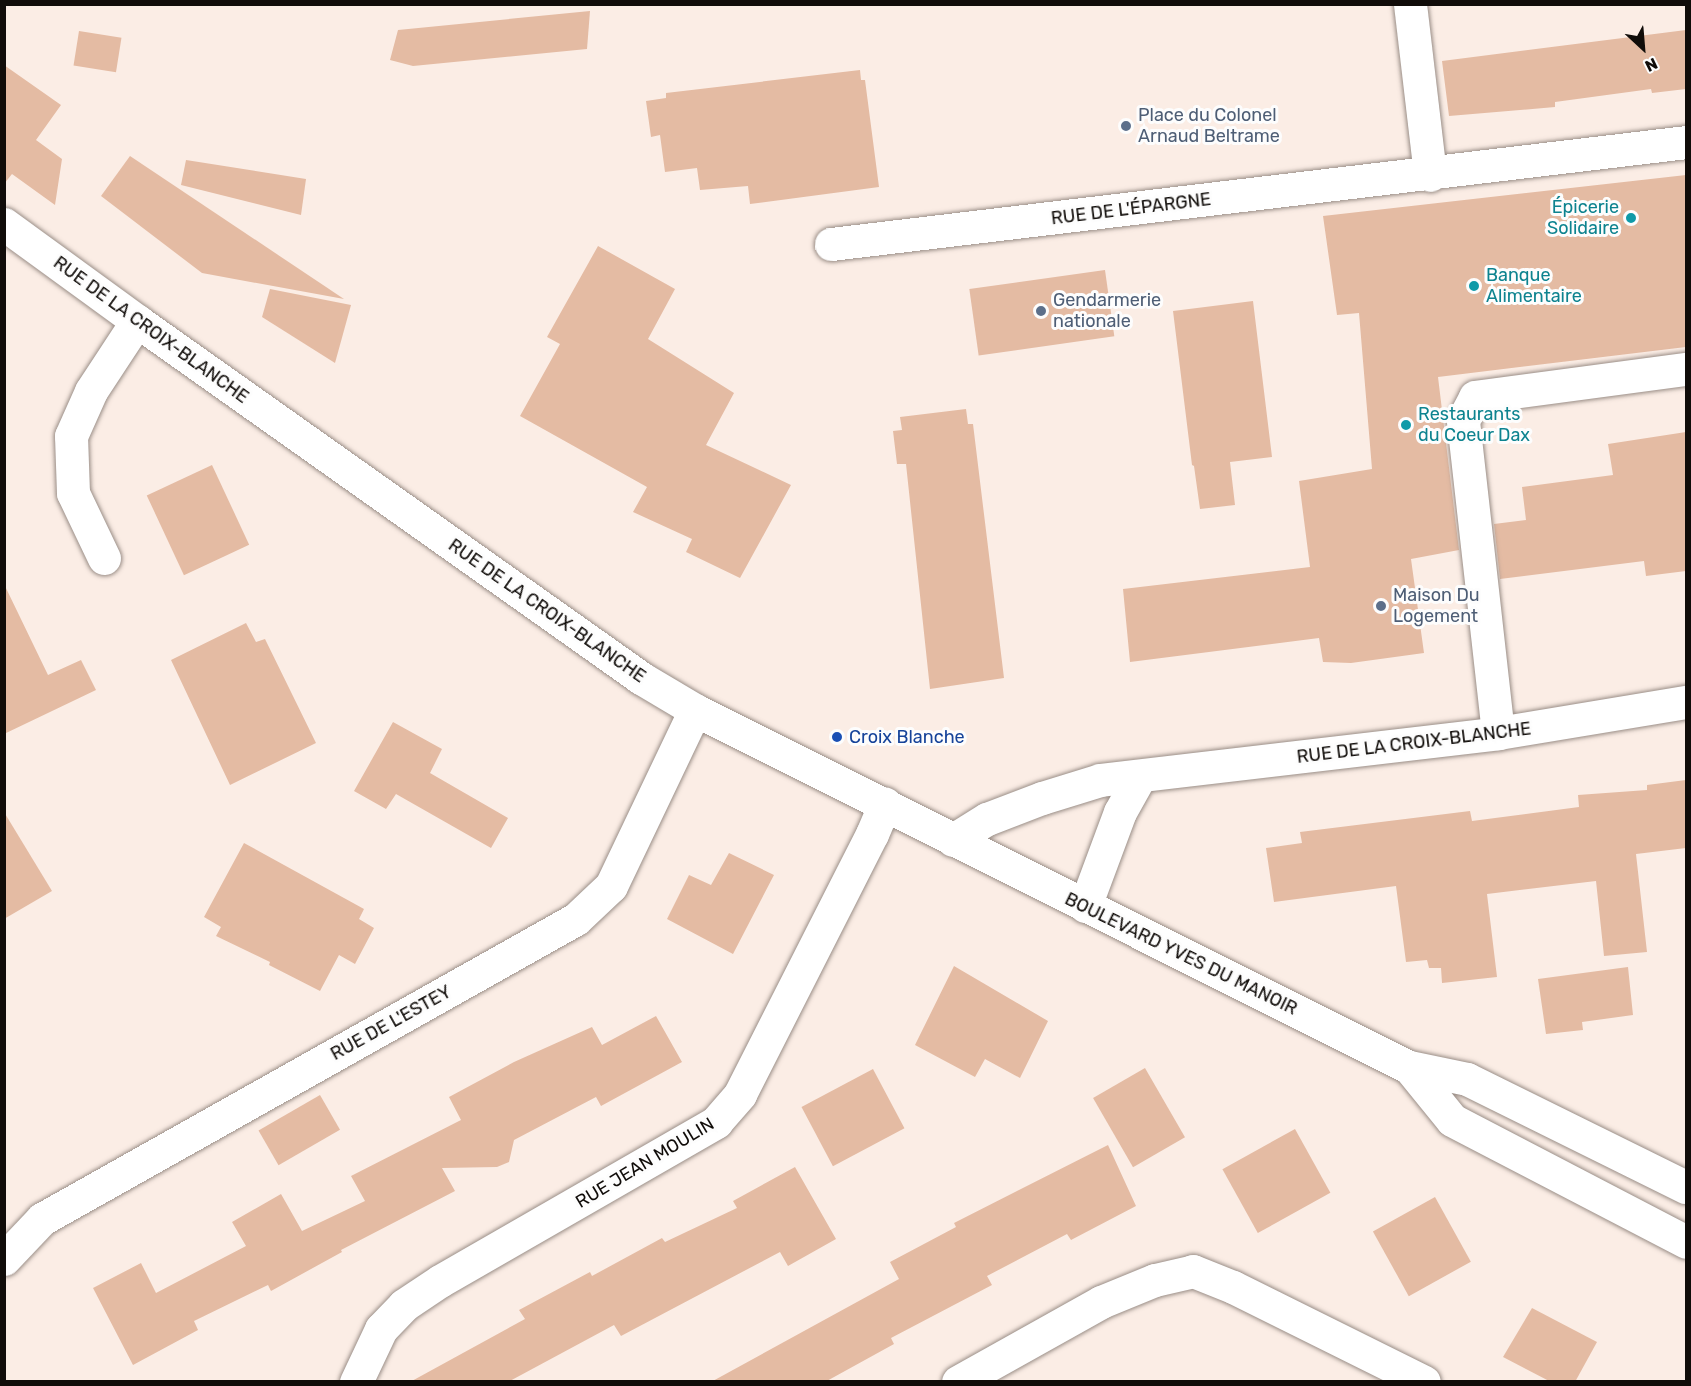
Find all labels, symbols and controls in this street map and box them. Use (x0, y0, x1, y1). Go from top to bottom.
north arrow (1613, 18, 1673, 78)
text: N (1642, 54, 1660, 76)
place label: Place du Colonel Arnaud Beltrame (1138, 105, 1280, 148)
marker: Place du Colonel Arnaud Beltrame (1119, 119, 1133, 133)
street label: RUE DE L'ÉPARGNE (1050, 188, 1212, 230)
place label: Épicerie Solidaire (1547, 197, 1619, 240)
marker: Épicerie Solidaire (1624, 211, 1638, 225)
street label: RUE DE LA CROIX-BLANCHE (49, 252, 253, 408)
place label: Banque Alimentaire (1486, 265, 1582, 308)
marker: Banque Alimentaire (1467, 279, 1481, 293)
place label: Gendarmerie nationale (1053, 290, 1161, 332)
marker: Gendarmerie nationale (1034, 304, 1048, 318)
place label: Restaurants du Coeur Dax (1418, 404, 1530, 446)
marker: Restaurants du Coeur Dax (1399, 418, 1413, 432)
street label: RUE DE LA CROIX-BLANCHE (444, 534, 650, 688)
place label: Maison Du Logement (1393, 585, 1480, 628)
marker: Maison Du Logement (1374, 599, 1388, 613)
street label: RUE DE LA CROIX-BLANCHE (1295, 718, 1533, 768)
place label: Croix Blanche (849, 726, 965, 748)
marker: Croix Blanche (830, 730, 844, 744)
street label: BOULEVARD YVES DU MANOIR (1061, 888, 1301, 1020)
street label: RUE DE L'ESTEY (327, 981, 455, 1065)
street label: RUE JEAN MOULIN (572, 1113, 718, 1213)

